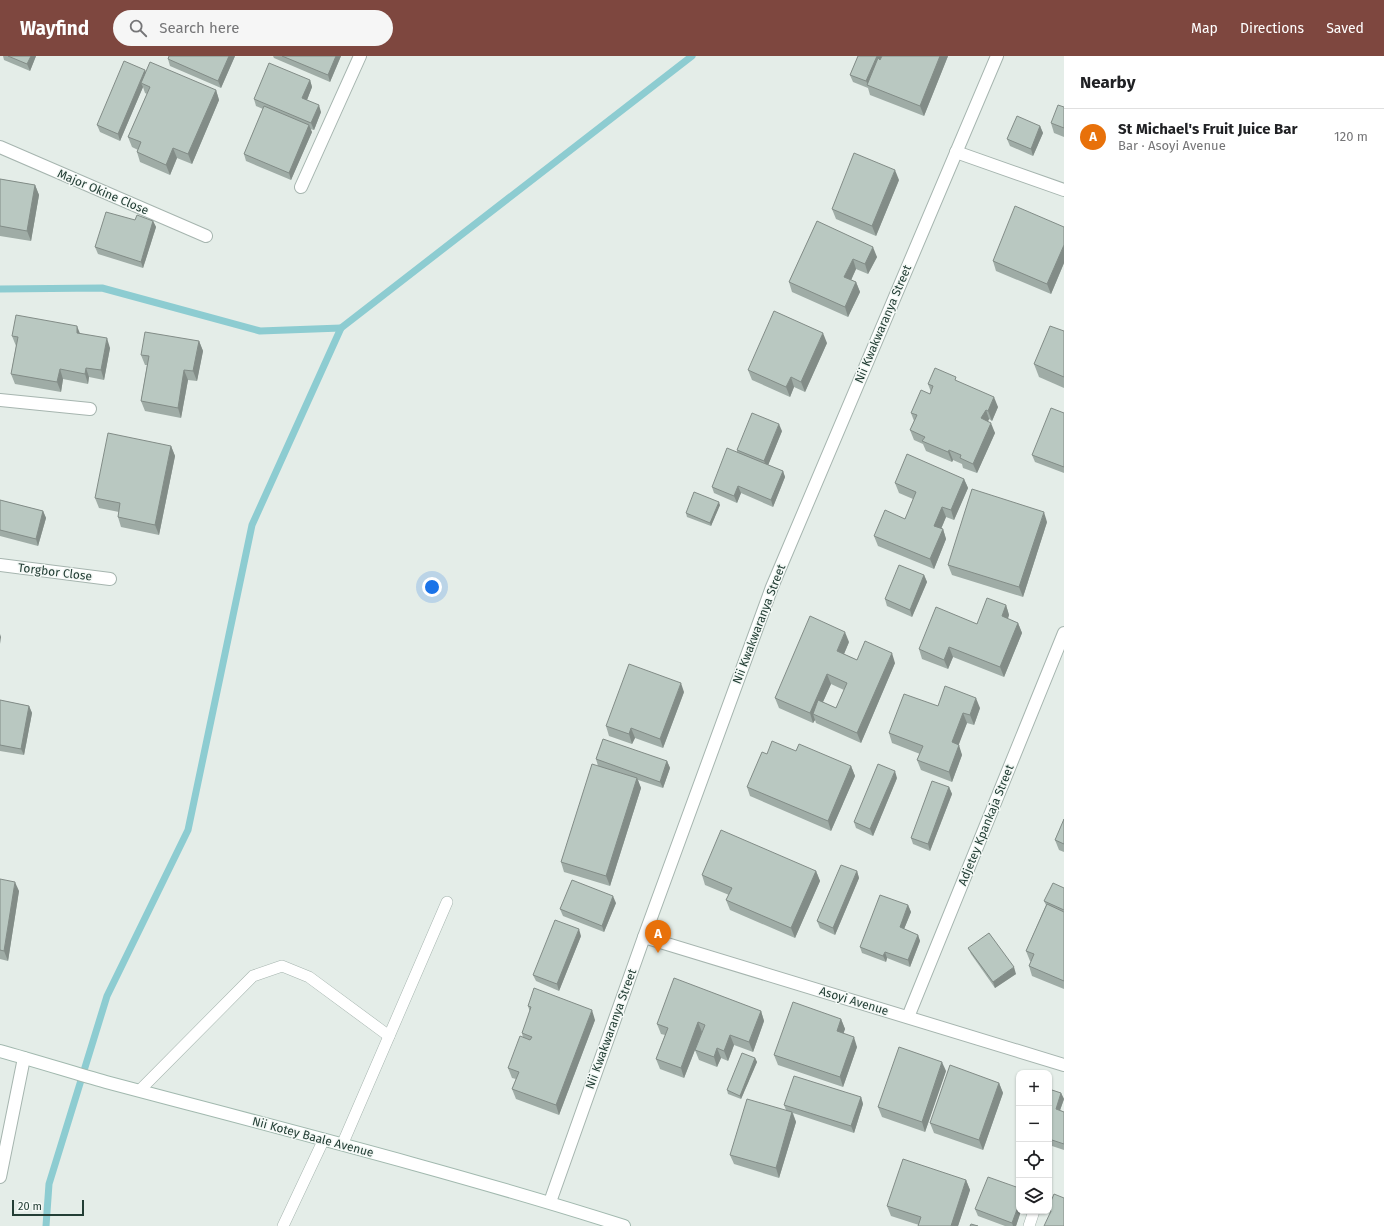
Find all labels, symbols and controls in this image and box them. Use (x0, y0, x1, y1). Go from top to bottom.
search box (113, 10, 393, 46)
text: Wayfind (20, 17, 89, 40)
icon: search (127, 17, 149, 39)
text: Search here (159, 19, 239, 37)
text: Map (1191, 20, 1218, 37)
text: Directions (1240, 20, 1304, 37)
text: Saved (1326, 20, 1364, 37)
text: Nearby (1080, 72, 1135, 93)
text: St Michael's Fruit Juice Bar (1118, 120, 1297, 138)
text: A (1089, 129, 1097, 144)
text: 120 m (1334, 129, 1368, 144)
text: Bar · Asoyi Avenue (1118, 138, 1226, 153)
street label: Major Okine Close (55, 166, 151, 218)
street label: Nii Kwakwaranya Street (852, 262, 915, 385)
street label: Torgbor Close (17, 561, 93, 583)
street label: Nii Kwakwaranya Street (730, 562, 789, 686)
your location (422, 577, 442, 597)
street label: Adjetey Kpankaja Street (955, 762, 1017, 888)
pin: A (645, 920, 671, 953)
street label: Nii Kwakwaranya Street (583, 966, 640, 1091)
street label: Asoyi Avenue (818, 984, 890, 1018)
map controls (1016, 1070, 1052, 1214)
button: + (1016, 1070, 1052, 1106)
button: − (1016, 1106, 1052, 1142)
street label: Nii Kotey Baale Avenue (251, 1114, 375, 1160)
button: locate (1016, 1142, 1052, 1178)
button: layers (1016, 1178, 1052, 1214)
scale bar (12, 1198, 84, 1217)
text: 20 m (18, 1200, 42, 1213)

